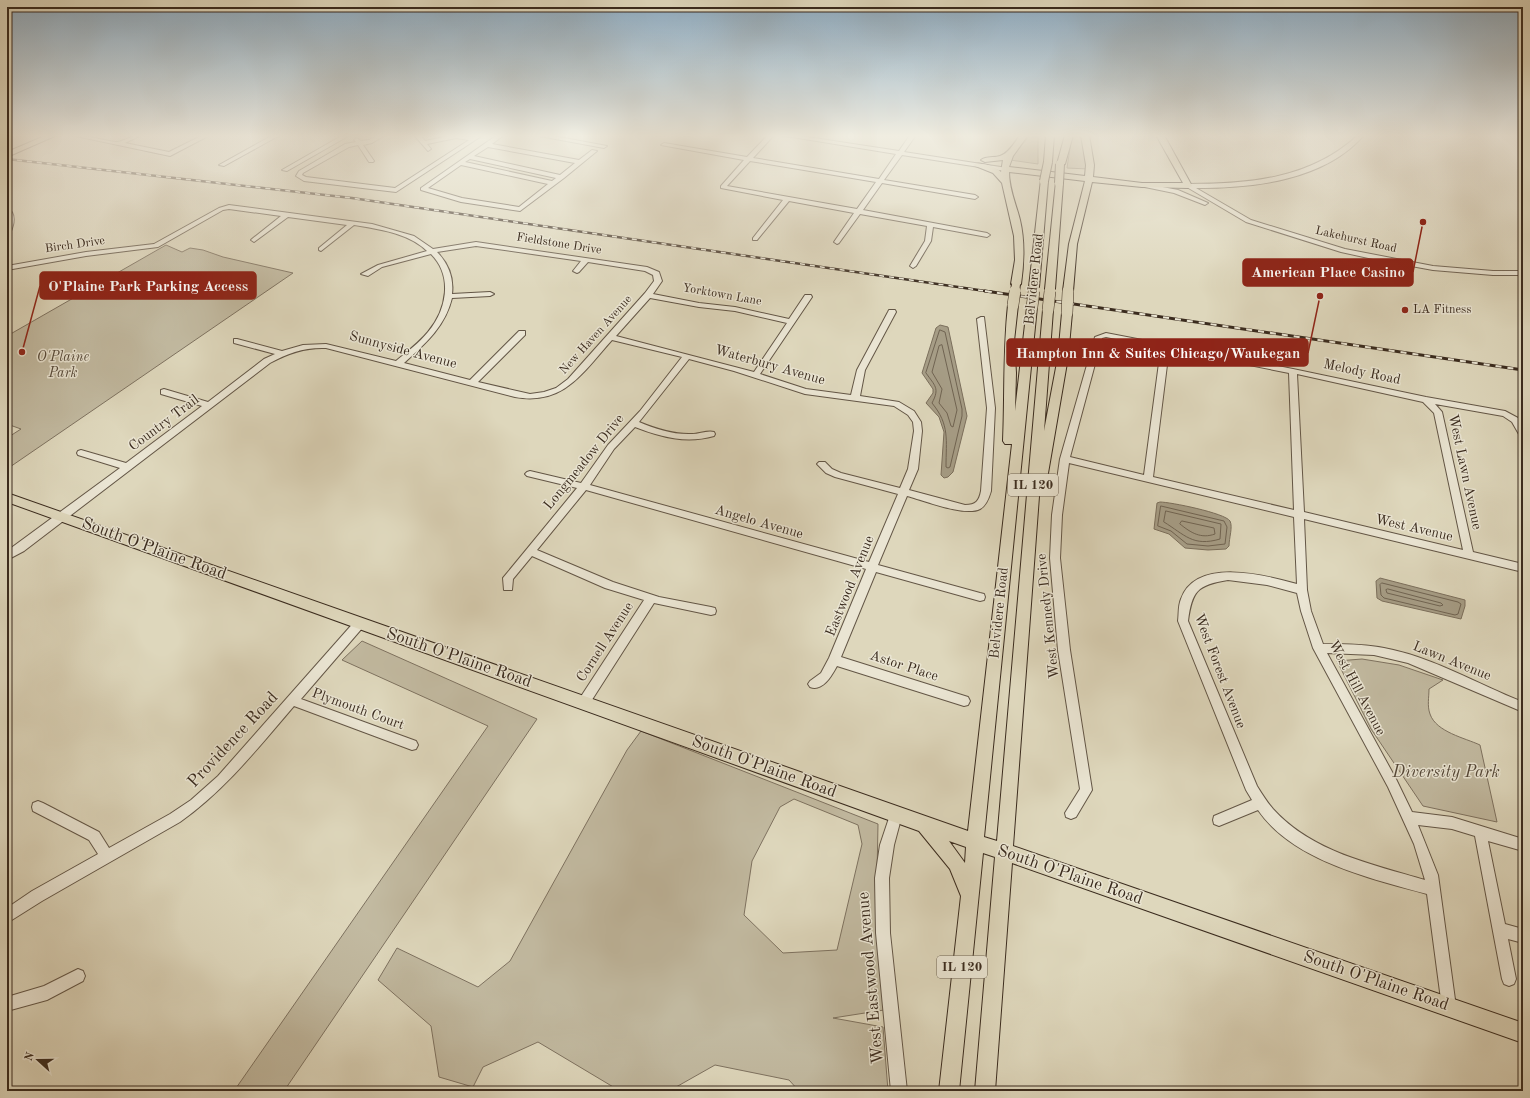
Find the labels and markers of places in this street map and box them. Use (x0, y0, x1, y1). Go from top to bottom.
callout: American Place Casino (1243, 259, 1413, 286)
callout: O'Plaine Park Parking Access (40, 272, 256, 299)
place label: LA Fitness (1413, 304, 1472, 316)
marker: LA Fitness (1400, 305, 1410, 315)
callout: Hampton Inn & Suites Chicago/Waukegan (1007, 339, 1308, 366)

